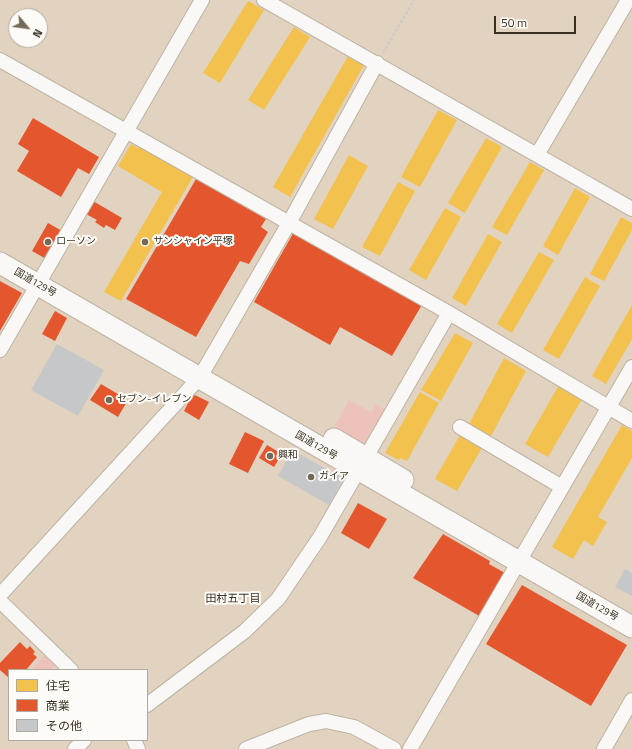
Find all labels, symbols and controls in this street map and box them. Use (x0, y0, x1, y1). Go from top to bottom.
north arrow (8, 8, 48, 48)
scale bar (496, 8, 578, 34)
text: 50 m (501, 13, 527, 32)
text: N (29, 26, 46, 41)
place label: ローソン (56, 236, 96, 248)
place label: サンシャイン平塚 (153, 236, 233, 248)
marker: ローソン (43, 237, 53, 247)
marker: サンシャイン平塚 (140, 237, 150, 247)
street label: 国道129号 (12, 266, 58, 300)
place label: セブン-イレブン (117, 394, 191, 406)
marker: セブン-イレブン (104, 395, 114, 405)
street label: 国道129号 (293, 429, 339, 463)
place label: 興和 (278, 450, 298, 462)
marker: 興和 (265, 451, 275, 461)
place label: ガイア (319, 471, 349, 483)
marker: ガイア (306, 472, 316, 482)
street label: 国道129号 (574, 590, 620, 624)
district label: 田村五丁目 (206, 592, 260, 606)
legend (8, 669, 148, 741)
text: 住宅 (46, 676, 70, 695)
text: 商業 (46, 696, 70, 715)
text: その他 (46, 716, 82, 735)

